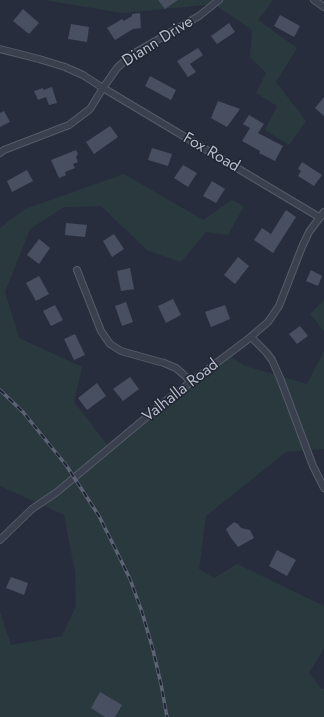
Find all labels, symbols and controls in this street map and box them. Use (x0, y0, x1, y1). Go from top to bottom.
street label: Diann Drive (119, 13, 197, 71)
street label: Fox Road (179, 129, 243, 177)
street label: Valhalla Road (139, 355, 223, 427)

